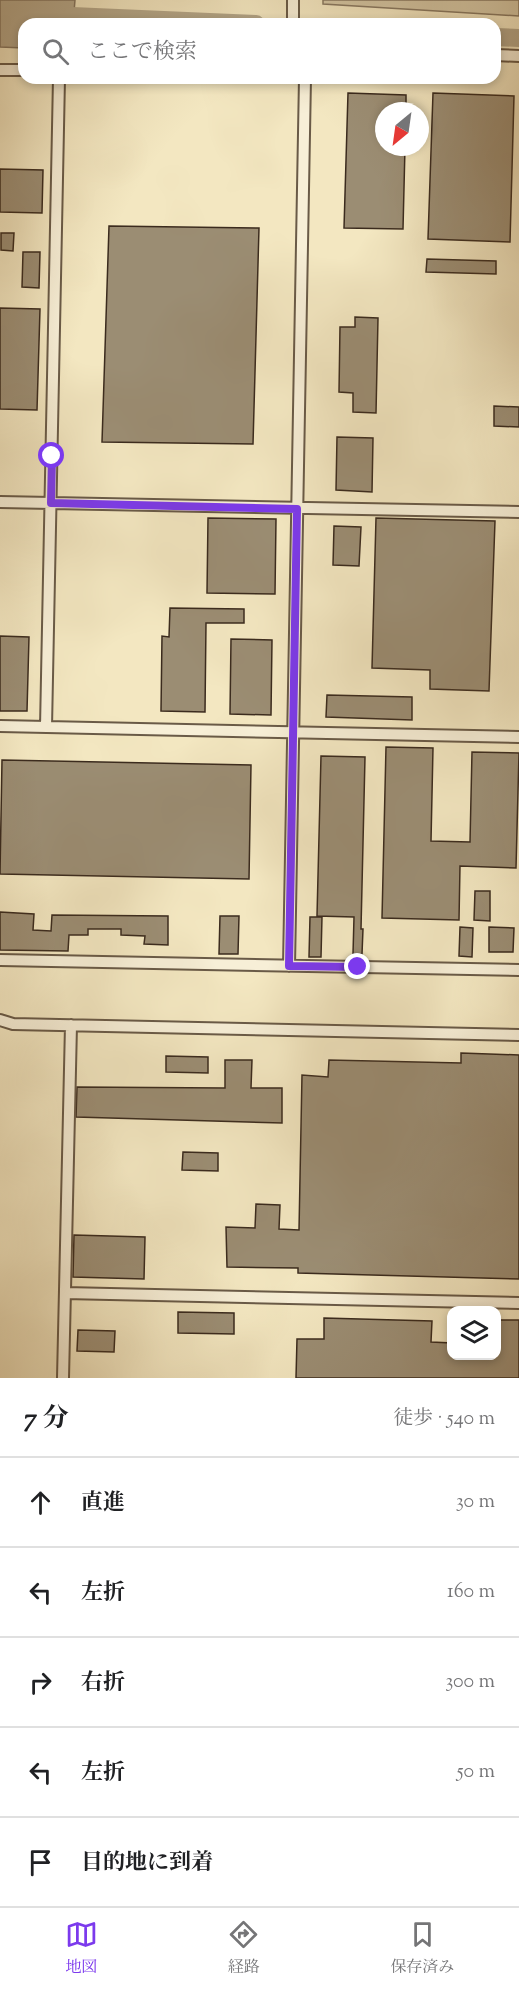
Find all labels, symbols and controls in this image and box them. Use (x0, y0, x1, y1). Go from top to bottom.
search box (18, 18, 501, 84)
icon: search (39, 35, 72, 68)
text: ここで検索 (87, 37, 197, 69)
north arrow (375, 102, 429, 156)
route start (38, 442, 64, 468)
route end (344, 953, 370, 979)
map controls (447, 1306, 501, 1360)
button: layers (447, 1306, 501, 1360)
text: 7 分 (24, 1401, 69, 1438)
text: 徒歩 · 540 m (393, 1405, 495, 1434)
icon: ahead (24, 1486, 57, 1519)
text: 直進 (81, 1488, 125, 1520)
text: 30 m (456, 1488, 495, 1517)
icon: left (24, 1576, 57, 1609)
text: 左折 (81, 1578, 125, 1610)
text: 160 m (447, 1578, 495, 1607)
icon: right (24, 1666, 57, 1699)
text: 右折 (81, 1668, 125, 1700)
text: 300 m (445, 1668, 495, 1697)
icon: left (24, 1756, 57, 1789)
text: 左折 (81, 1758, 125, 1790)
text: 50 m (457, 1758, 495, 1787)
icon: arrive (24, 1846, 57, 1879)
text: 目的地に到着 (81, 1848, 213, 1880)
tab: 地図 (65, 1918, 98, 1980)
tab: 経路 (227, 1918, 260, 1980)
tab: 保存済み (390, 1918, 454, 1980)

